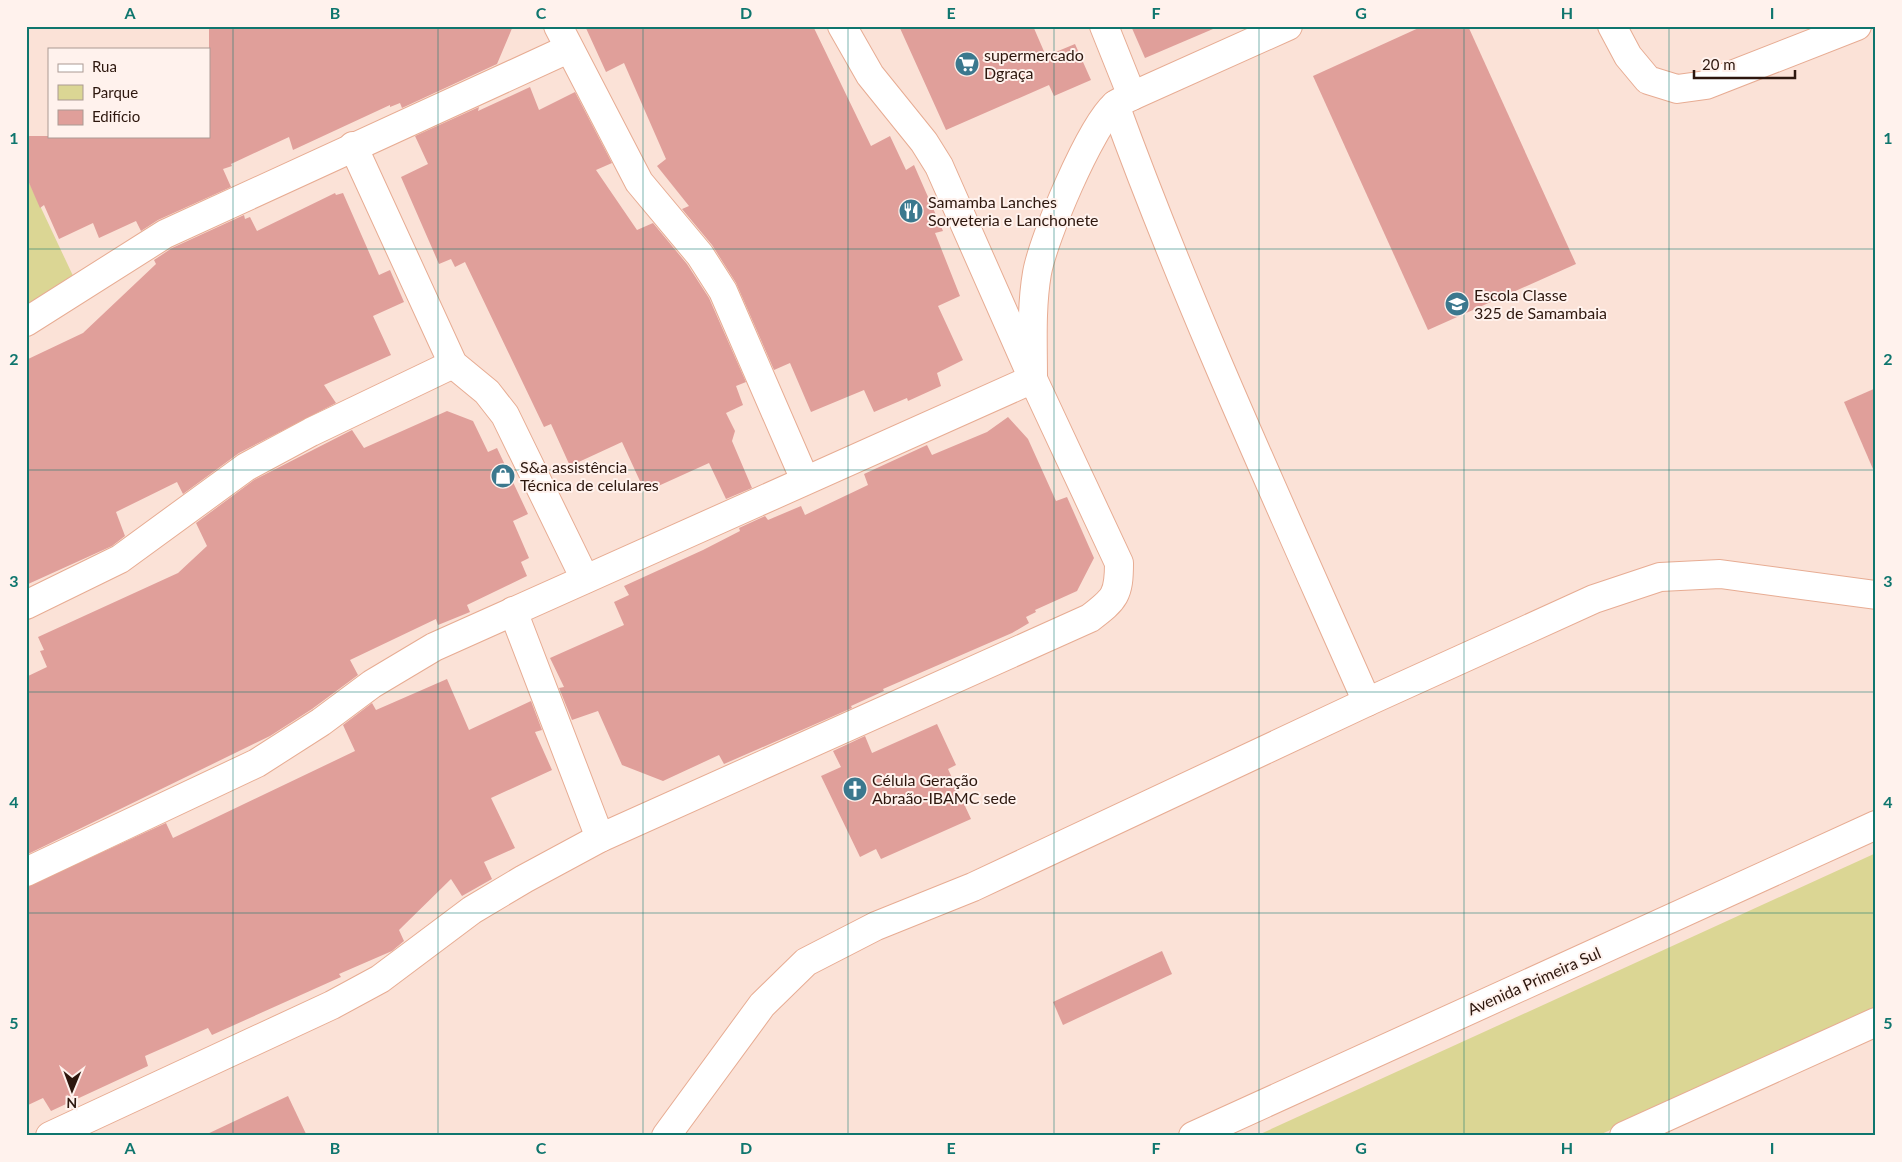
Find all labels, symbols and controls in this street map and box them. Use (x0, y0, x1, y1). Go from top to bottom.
text: A (123, 3, 136, 22)
text: B (330, 3, 340, 22)
text: C (536, 3, 547, 22)
text: D (740, 3, 752, 22)
text: E (946, 3, 956, 22)
text: F (1151, 3, 1161, 22)
text: G (1355, 3, 1367, 22)
text: H (1561, 3, 1573, 22)
text: I (1770, 3, 1774, 22)
place label: supermercado Dgraça (984, 45, 1084, 82)
legend (48, 48, 210, 138)
scale bar (1694, 48, 1796, 80)
supermarket icon: supermercado Dgraça (954, 51, 980, 77)
text: 20 m (1702, 55, 1736, 73)
text: Rua (92, 57, 117, 75)
text: Parque (92, 83, 138, 101)
text: Edifício (92, 107, 140, 125)
text: 1 (9, 128, 19, 147)
text: 1 (1883, 128, 1893, 147)
place label: Samamba Lanches Sorveteria e Lanchonete (928, 192, 1099, 229)
restaurant icon: Samamba Lanches Sorveteria e Lanchonete (898, 198, 924, 224)
place label: Escola Classe 325 de Samambaia (1474, 285, 1607, 322)
school or university icon: Escola Classe 325 de Samambaia (1444, 291, 1470, 317)
text: 2 (9, 349, 19, 368)
text: 2 (1883, 349, 1893, 368)
place label: S&a assistência Técnica de celulares (520, 457, 659, 494)
shop icon: S&a assistência Técnica de celulares (490, 463, 516, 489)
text: 3 (9, 571, 19, 590)
text: 3 (1883, 571, 1893, 590)
place label: Célula Geração Abraão-IBAMC sede (872, 770, 1016, 807)
church icon: Célula Geração Abraão-IBAMC sede (842, 776, 868, 802)
text: 4 (9, 792, 19, 811)
text: 4 (1883, 792, 1893, 811)
street label: Avenida Primeira Sul (1464, 943, 1603, 1019)
text: 5 (9, 1013, 19, 1032)
text: 5 (1883, 1013, 1893, 1032)
north arrow (48, 1064, 98, 1114)
text: N (66, 1095, 77, 1112)
text: A (123, 1138, 136, 1157)
text: B (330, 1138, 340, 1157)
text: C (536, 1138, 547, 1157)
text: D (740, 1138, 752, 1157)
text: E (946, 1138, 956, 1157)
text: F (1151, 1138, 1161, 1157)
text: G (1355, 1138, 1367, 1157)
text: H (1561, 1138, 1573, 1157)
text: I (1770, 1138, 1774, 1157)

